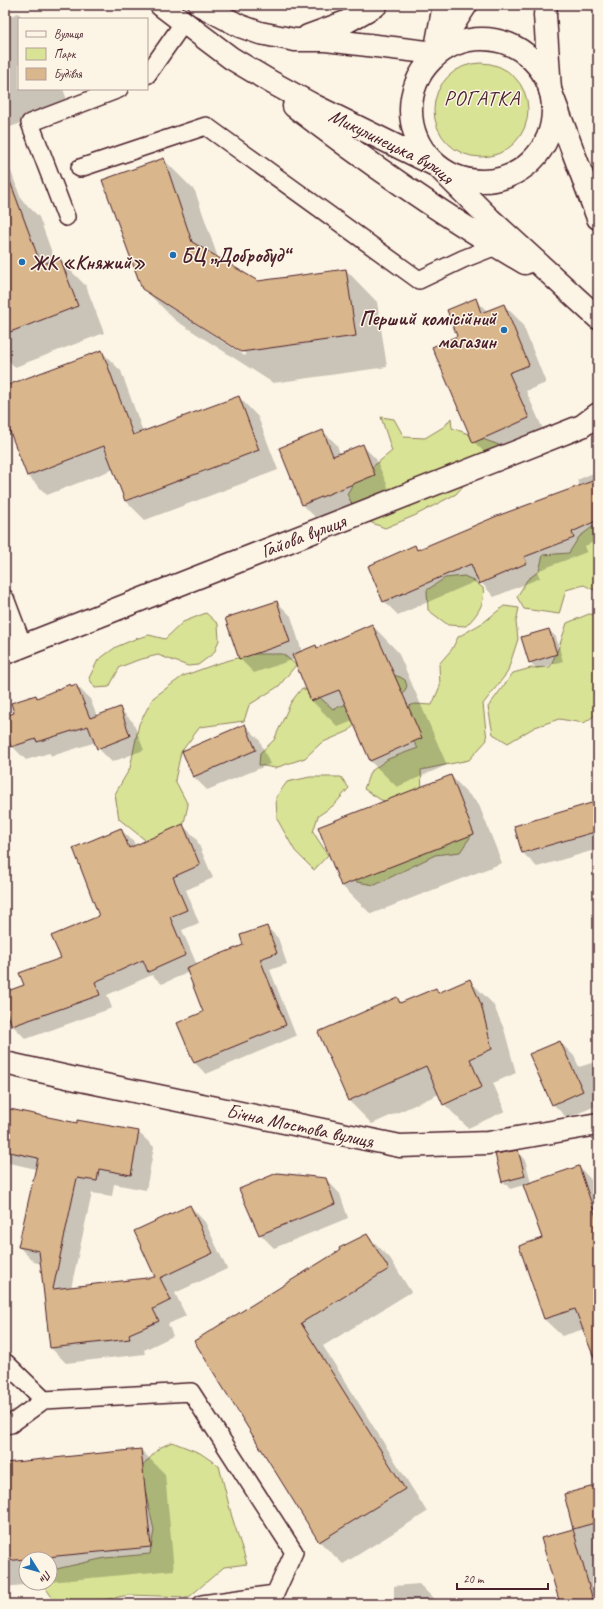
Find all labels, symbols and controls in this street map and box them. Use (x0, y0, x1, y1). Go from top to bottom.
legend (18, 18, 148, 90)
text: Вулиця (54, 26, 83, 42)
text: Парк (54, 46, 77, 62)
text: Будівля (54, 66, 83, 82)
district label: РОГАТКА (444, 85, 521, 111)
street label: Микулинецька вулиця (325, 102, 461, 190)
place label: БЦ „Добробуд“ (181, 243, 293, 268)
place label: ЖК «Княжий» (30, 250, 146, 275)
marker: БЦ „Добробуд“ (168, 250, 178, 260)
marker: ЖК «Княжий» (17, 257, 27, 267)
place label: Перший комісійний магазин (359, 306, 498, 354)
marker: Перший комісійний магазин (499, 325, 509, 335)
street label: Гайова вулиця (257, 508, 351, 564)
street label: Бічна Мостова вулиця (224, 1098, 376, 1154)
north arrow (18, 1551, 58, 1591)
scale bar (457, 1565, 548, 1591)
text: Пн (36, 1568, 55, 1587)
text: 20 m (463, 1571, 485, 1587)

